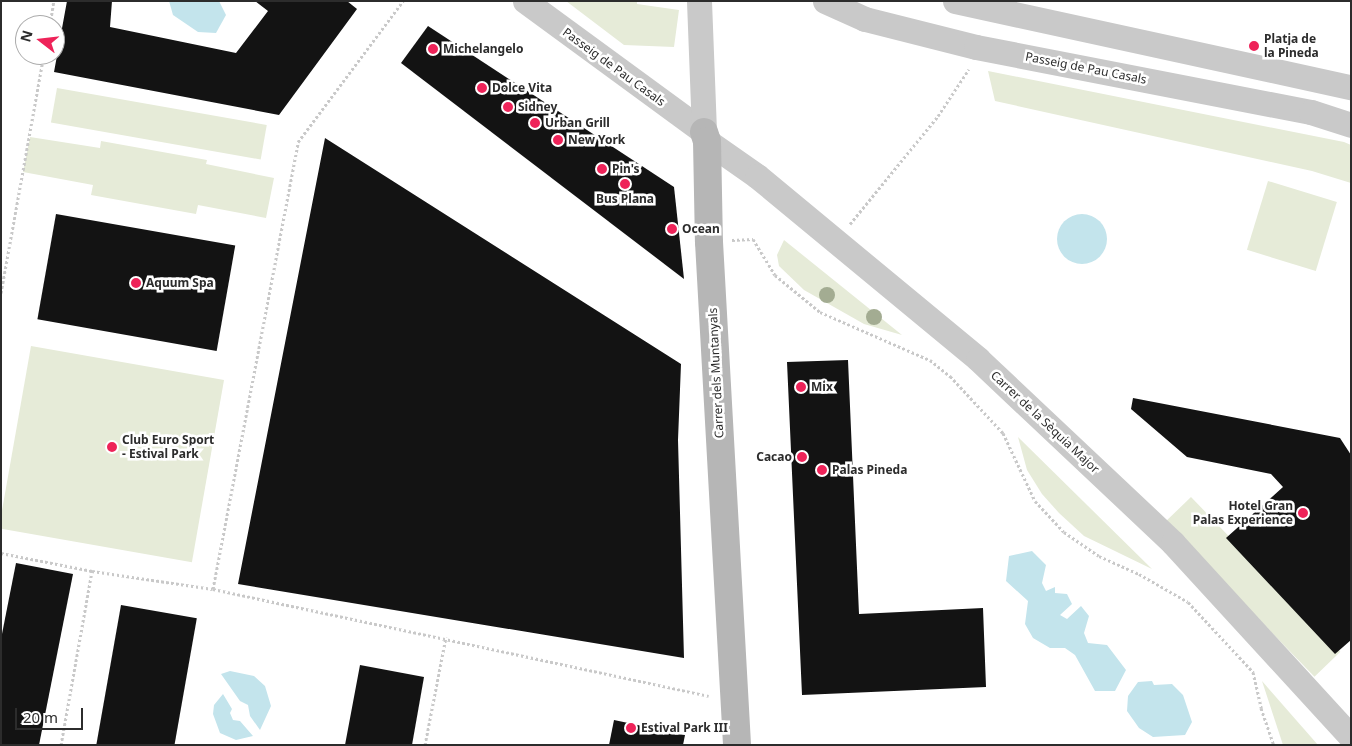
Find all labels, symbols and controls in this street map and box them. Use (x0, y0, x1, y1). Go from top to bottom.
north arrow (15, 15, 65, 65)
street label: Passeig de Pau Casals (560, 25, 668, 109)
text: N (15, 28, 37, 44)
place label: Platja de la Pineda (1264, 32, 1319, 60)
marker: Platja de la Pineda (1248, 40, 1260, 52)
place label: Michelangelo (443, 42, 523, 56)
marker: Michelangelo (427, 43, 439, 55)
street label: Passeig de Pau Casals (1024, 49, 1148, 87)
place label: Dolce Vita (492, 81, 552, 95)
marker: Dolce Vita (476, 82, 488, 94)
place label: Sidney (518, 100, 557, 114)
marker: Sidney (502, 101, 514, 113)
place label: Urban Grill (545, 116, 610, 130)
marker: Urban Grill (529, 117, 541, 129)
place label: New York (568, 133, 625, 147)
marker: New York (552, 134, 564, 146)
place label: Pin's (612, 162, 640, 176)
marker: Pin's (596, 163, 608, 175)
marker: Bus Plana (619, 178, 631, 190)
place label: Bus Plana (596, 192, 654, 206)
place label: Ocean (682, 222, 720, 236)
marker: Ocean (666, 223, 678, 235)
place label: Aquum Spa (146, 276, 214, 290)
marker: Aquum Spa (130, 277, 142, 289)
street label: Carrer dels Muntanyals (705, 307, 727, 439)
street label: Carrer de la Sèquia Major (988, 368, 1102, 476)
place label: Mix (811, 380, 833, 394)
marker: Mix (795, 381, 807, 393)
place label: Club Euro Sport - Estival Park (122, 433, 214, 461)
marker: Club Euro Sport - Estival Park (106, 441, 118, 453)
place label: Cacao (756, 450, 792, 464)
marker: Cacao (796, 451, 808, 463)
place label: Palas Pineda (832, 463, 907, 477)
marker: Palas Pineda (816, 464, 828, 476)
place label: Hotel Gran Palas Experience (1193, 499, 1293, 527)
marker: Hotel Gran Palas Experience (1297, 507, 1309, 519)
scale bar (18, 698, 85, 730)
text: 20 m (23, 707, 58, 727)
place label: Estival Park III (641, 721, 728, 735)
marker: Estival Park III (625, 722, 637, 734)

